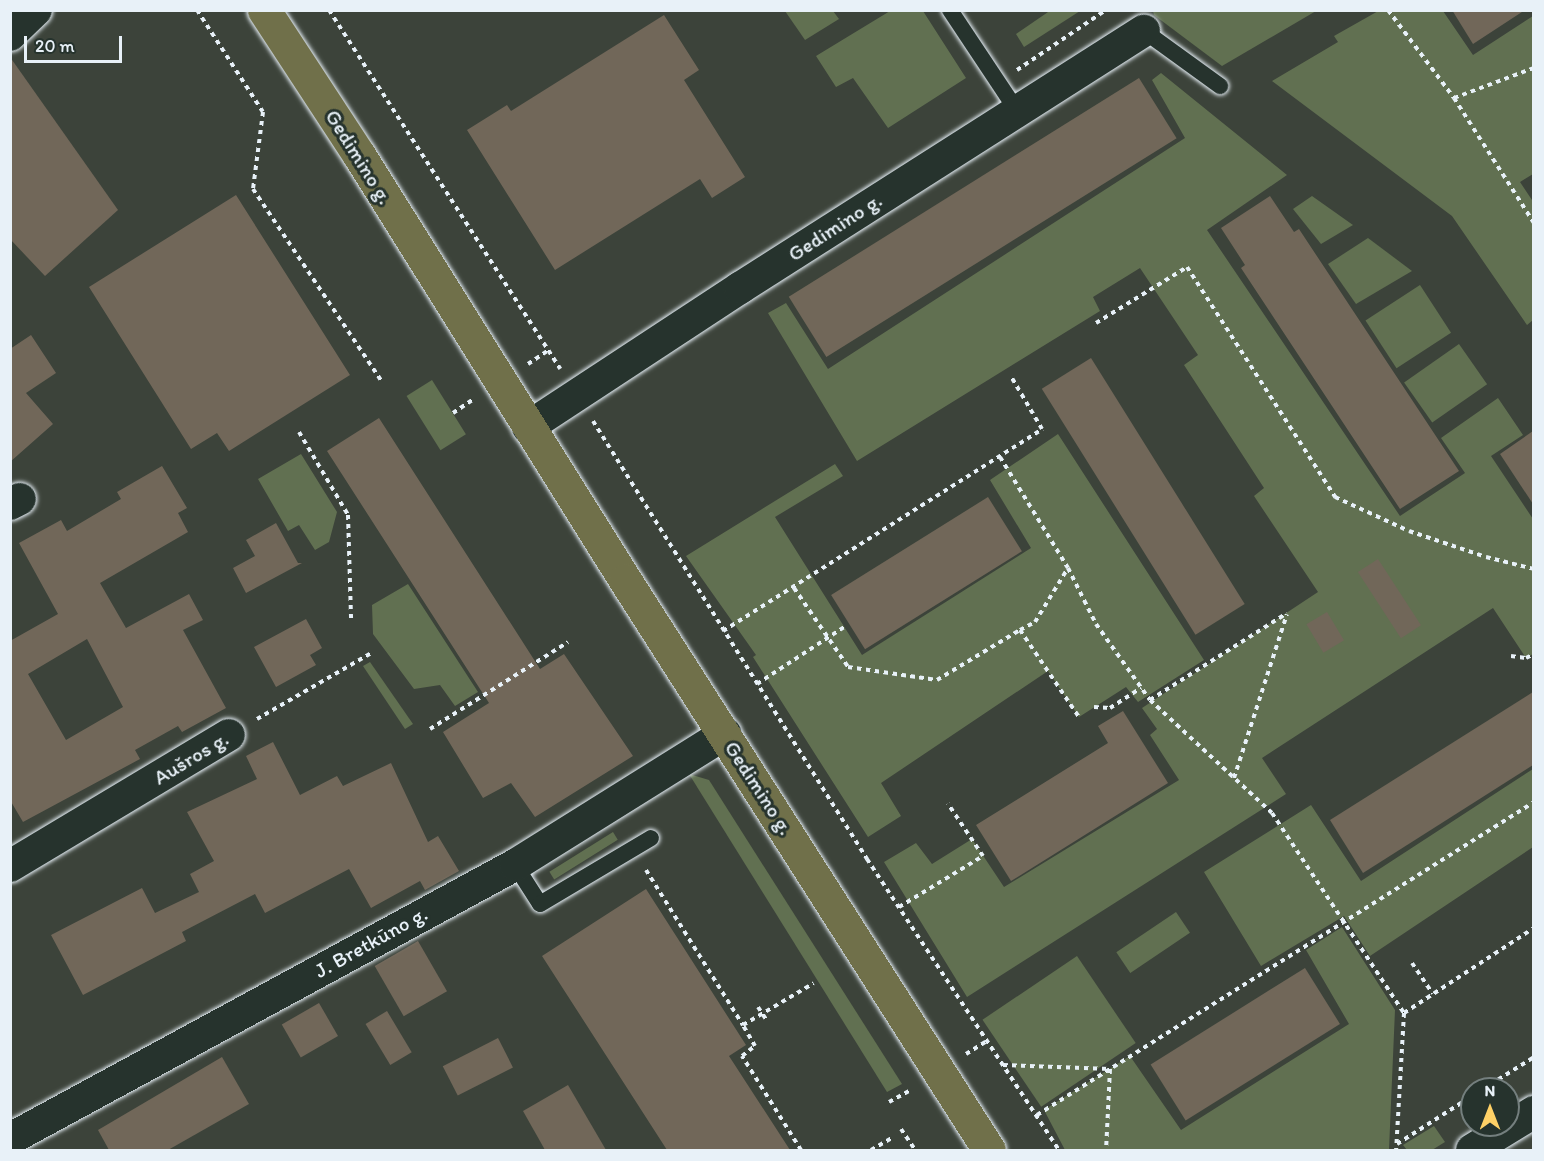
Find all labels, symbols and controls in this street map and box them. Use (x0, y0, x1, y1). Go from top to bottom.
scale bar (27, 24, 124, 62)
text: 20 m (35, 35, 75, 57)
street label: Gedimino g. (320, 105, 398, 209)
street label: Gedimino g. (783, 187, 887, 267)
street label: Aušros g. (149, 726, 233, 790)
street label: Gedimino g. (719, 736, 799, 840)
street label: J. Bretkūno g. (310, 901, 432, 983)
north arrow (1460, 1077, 1520, 1137)
text: N (1485, 1081, 1495, 1100)

